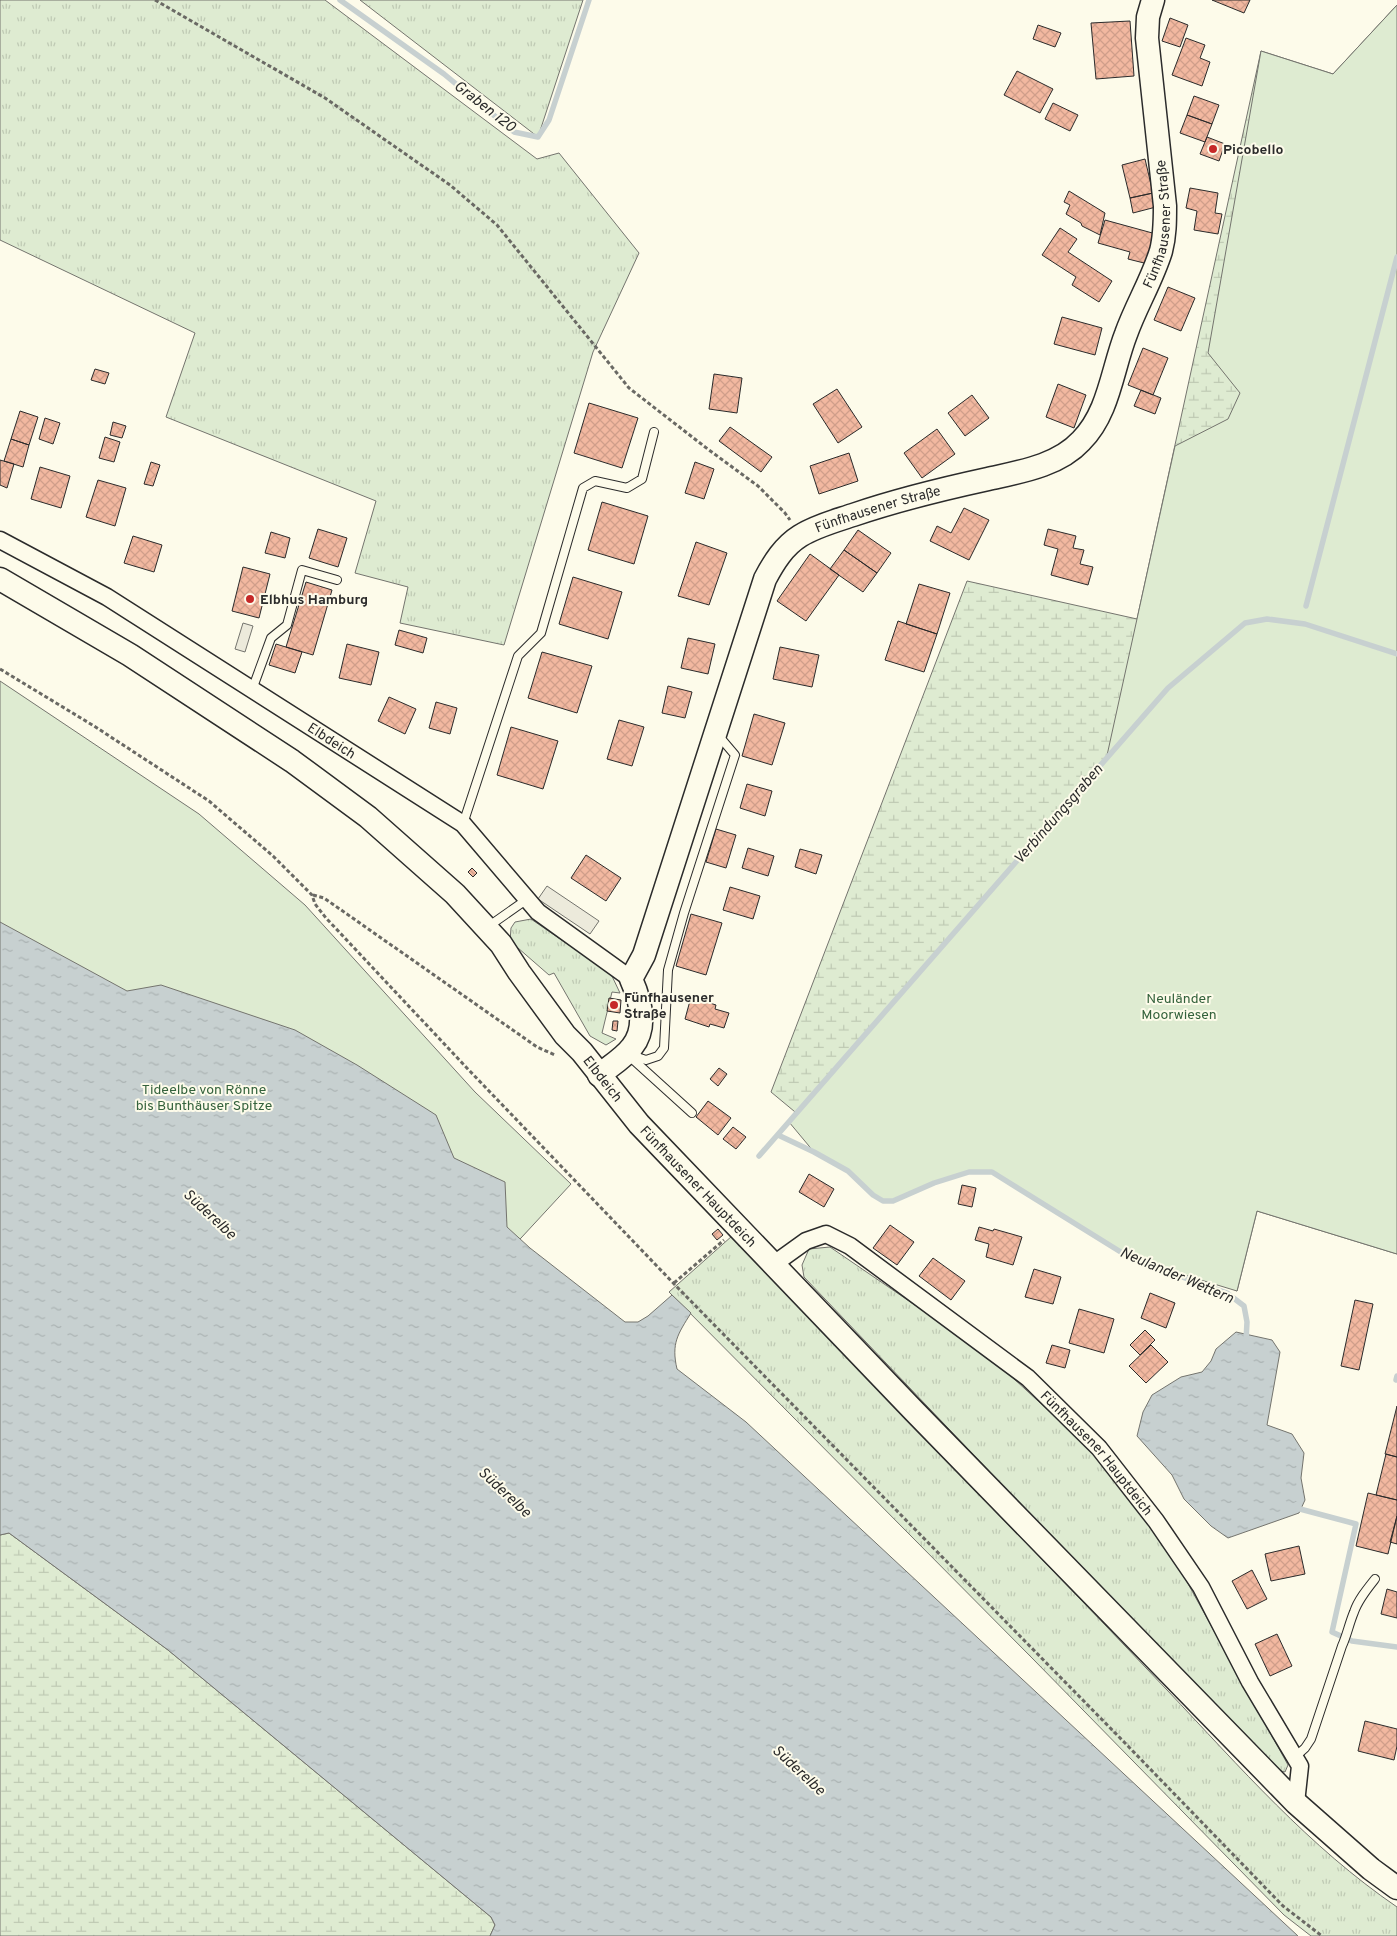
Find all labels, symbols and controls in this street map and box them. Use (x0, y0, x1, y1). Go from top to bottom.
water label: Graben 120 (449, 77, 520, 138)
place label: Picobello (1223, 142, 1283, 159)
marker: Picobello (1207, 143, 1219, 155)
street label: Fünfhausener Straße (1140, 159, 1175, 291)
street label: Fünfhausener Straße (813, 483, 943, 537)
place label: Elbhus Hamburg (260, 592, 368, 609)
marker: Elbhus Hamburg (244, 593, 256, 605)
street label: Elbdeich (304, 720, 358, 763)
water label: Verbindungsgraben (1010, 761, 1108, 869)
place label: Fünfhausener Straße (624, 990, 714, 1023)
park label: Neuländer Moorwiesen (1141, 991, 1217, 1024)
marker: Fünfhausener Straße (608, 999, 620, 1011)
street label: Elbdeich (578, 1053, 625, 1106)
park label: Tideelbe von Rönne bis Bunthäuser Spitze (136, 1082, 272, 1115)
street label: Fünfhausener Hauptdeich (636, 1123, 759, 1251)
water label: Süderelbe (179, 1186, 240, 1245)
water label: Neulander Wettern (1117, 1244, 1236, 1309)
street label: Fünfhausener Hauptdeich (1036, 1388, 1156, 1520)
water label: Süderelbe (474, 1464, 535, 1523)
water label: Süderelbe (768, 1742, 829, 1801)

